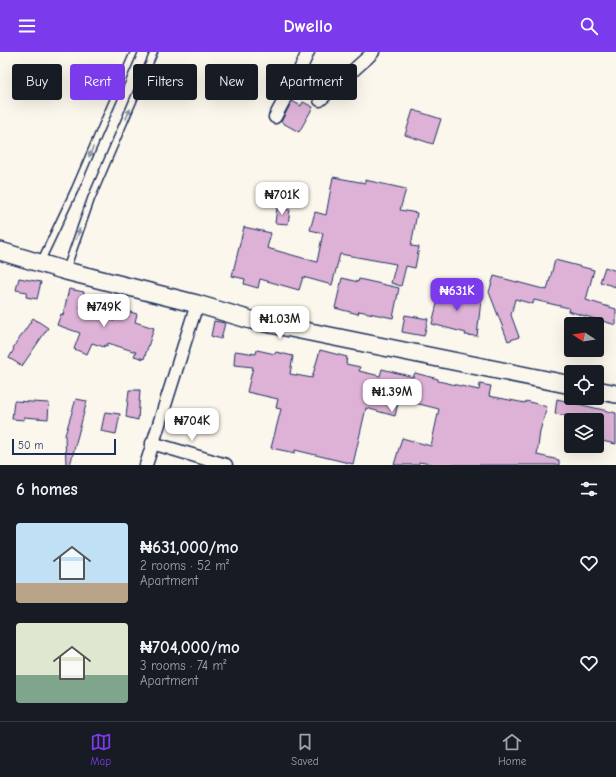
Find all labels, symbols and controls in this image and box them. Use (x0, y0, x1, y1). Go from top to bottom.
icon: menu (16, 15, 38, 37)
icon: search (578, 15, 600, 37)
text: Dwello (283, 16, 333, 37)
chip: Buy (12, 64, 62, 100)
chip: Rent (70, 64, 125, 100)
chip: Filters (133, 64, 197, 100)
chip: New (205, 64, 258, 100)
chip: Apartment (266, 64, 357, 100)
one-way arrow (125, 108, 131, 120)
one-way arrow (88, 147, 94, 158)
pin: ₦701K (254, 182, 310, 216)
text: ₦701K (264, 187, 300, 202)
one-way arrow (76, 228, 82, 240)
pin: ₦631K (429, 278, 485, 312)
text: ₦631K (439, 283, 475, 298)
pin: ₦749K (76, 294, 132, 328)
text: ₦749K (87, 299, 121, 314)
pin: ₦1.03M (247, 306, 313, 340)
text: ₦1.03M (259, 311, 301, 326)
north arrow (564, 317, 604, 357)
map controls (564, 317, 604, 453)
button: locate (564, 365, 604, 405)
pin: ₦1.39M (359, 379, 425, 413)
text: ₦1.39M (372, 384, 412, 399)
pin: ₦704K (164, 408, 220, 442)
text: ₦704K (174, 413, 210, 428)
button: layers (564, 413, 604, 453)
scale bar (12, 437, 116, 456)
text: 50 m (18, 439, 43, 452)
icon: filters (578, 478, 600, 500)
text: 6 homes (16, 480, 78, 499)
text: ₦631,000/mo (140, 538, 238, 557)
icon: home (48, 539, 96, 587)
icon: heart (578, 552, 600, 574)
text: 2 rooms · 52 m² (140, 558, 229, 573)
text: Apartment (140, 573, 198, 588)
text: ₦704,000/mo (140, 638, 240, 657)
icon: home (48, 639, 96, 687)
icon: heart (578, 652, 600, 674)
text: 3 rooms · 74 m² (140, 658, 226, 673)
text: Apartment (140, 673, 198, 688)
tab: Map (90, 731, 112, 768)
tab: Saved (291, 731, 319, 768)
tab: Home (498, 731, 526, 768)

